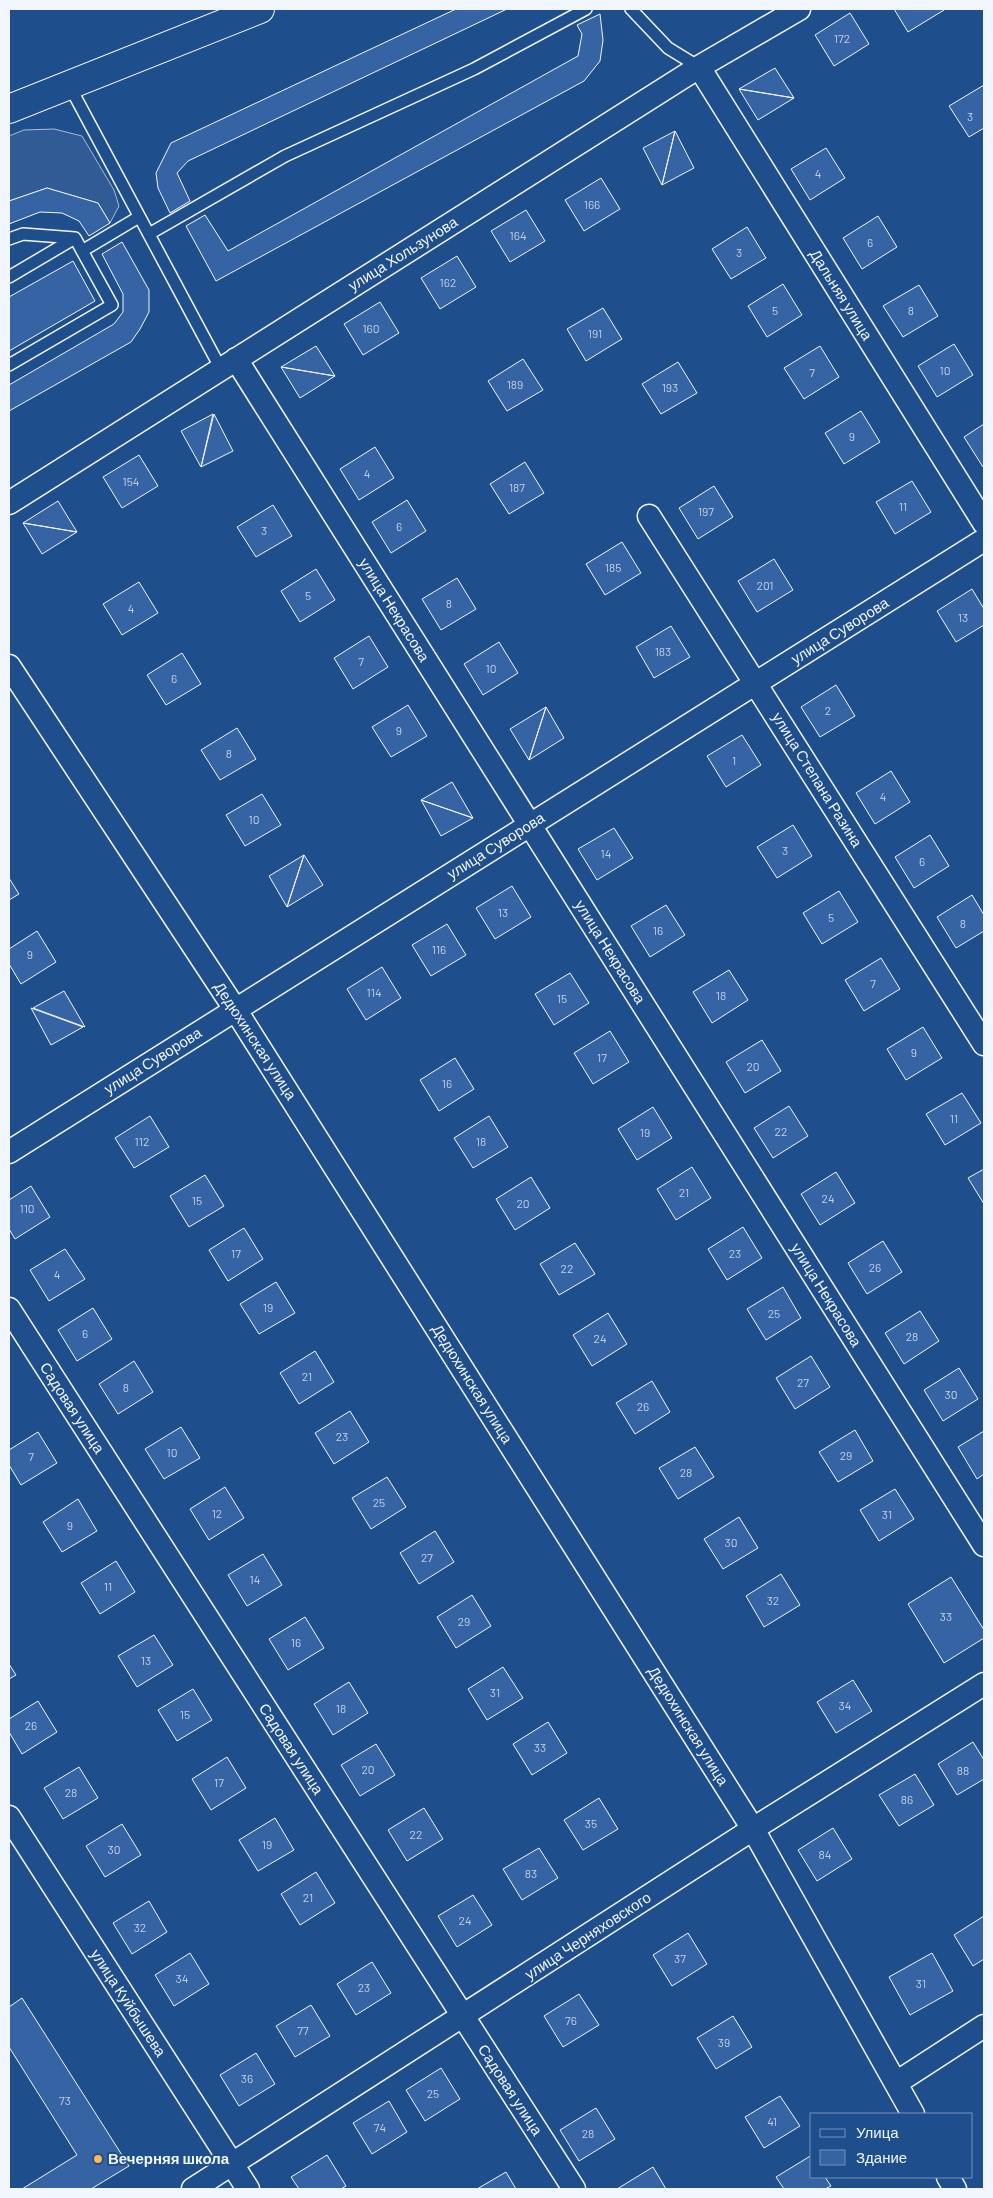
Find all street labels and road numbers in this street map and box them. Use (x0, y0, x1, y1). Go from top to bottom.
street label: улица Хользунова (344, 212, 461, 294)
street label: Дальняя улица (807, 246, 877, 344)
street label: улица Некрасова (356, 554, 434, 665)
street label: улица Суворова (787, 593, 892, 667)
street label: улица Степана Разина (769, 709, 867, 851)
street label: улица Суворова (443, 808, 548, 882)
street label: улица Некрасова (572, 896, 650, 1007)
street label: Дедюхинская улица (211, 978, 301, 1103)
street label: улица Суворова (100, 1023, 205, 1097)
street label: улица Некрасова (788, 1239, 866, 1350)
street label: Дедюхинская улица (429, 1320, 517, 1447)
street label: Садовая улица (37, 1359, 109, 1457)
street label: Дедюхинская улица (645, 1662, 733, 1789)
street label: Садовая улица (256, 1700, 328, 1798)
street label: улица Черняховского (521, 1888, 654, 1983)
street label: улица Куйбышева (87, 1945, 171, 2060)
street label: Садовая улица (475, 2041, 547, 2139)

